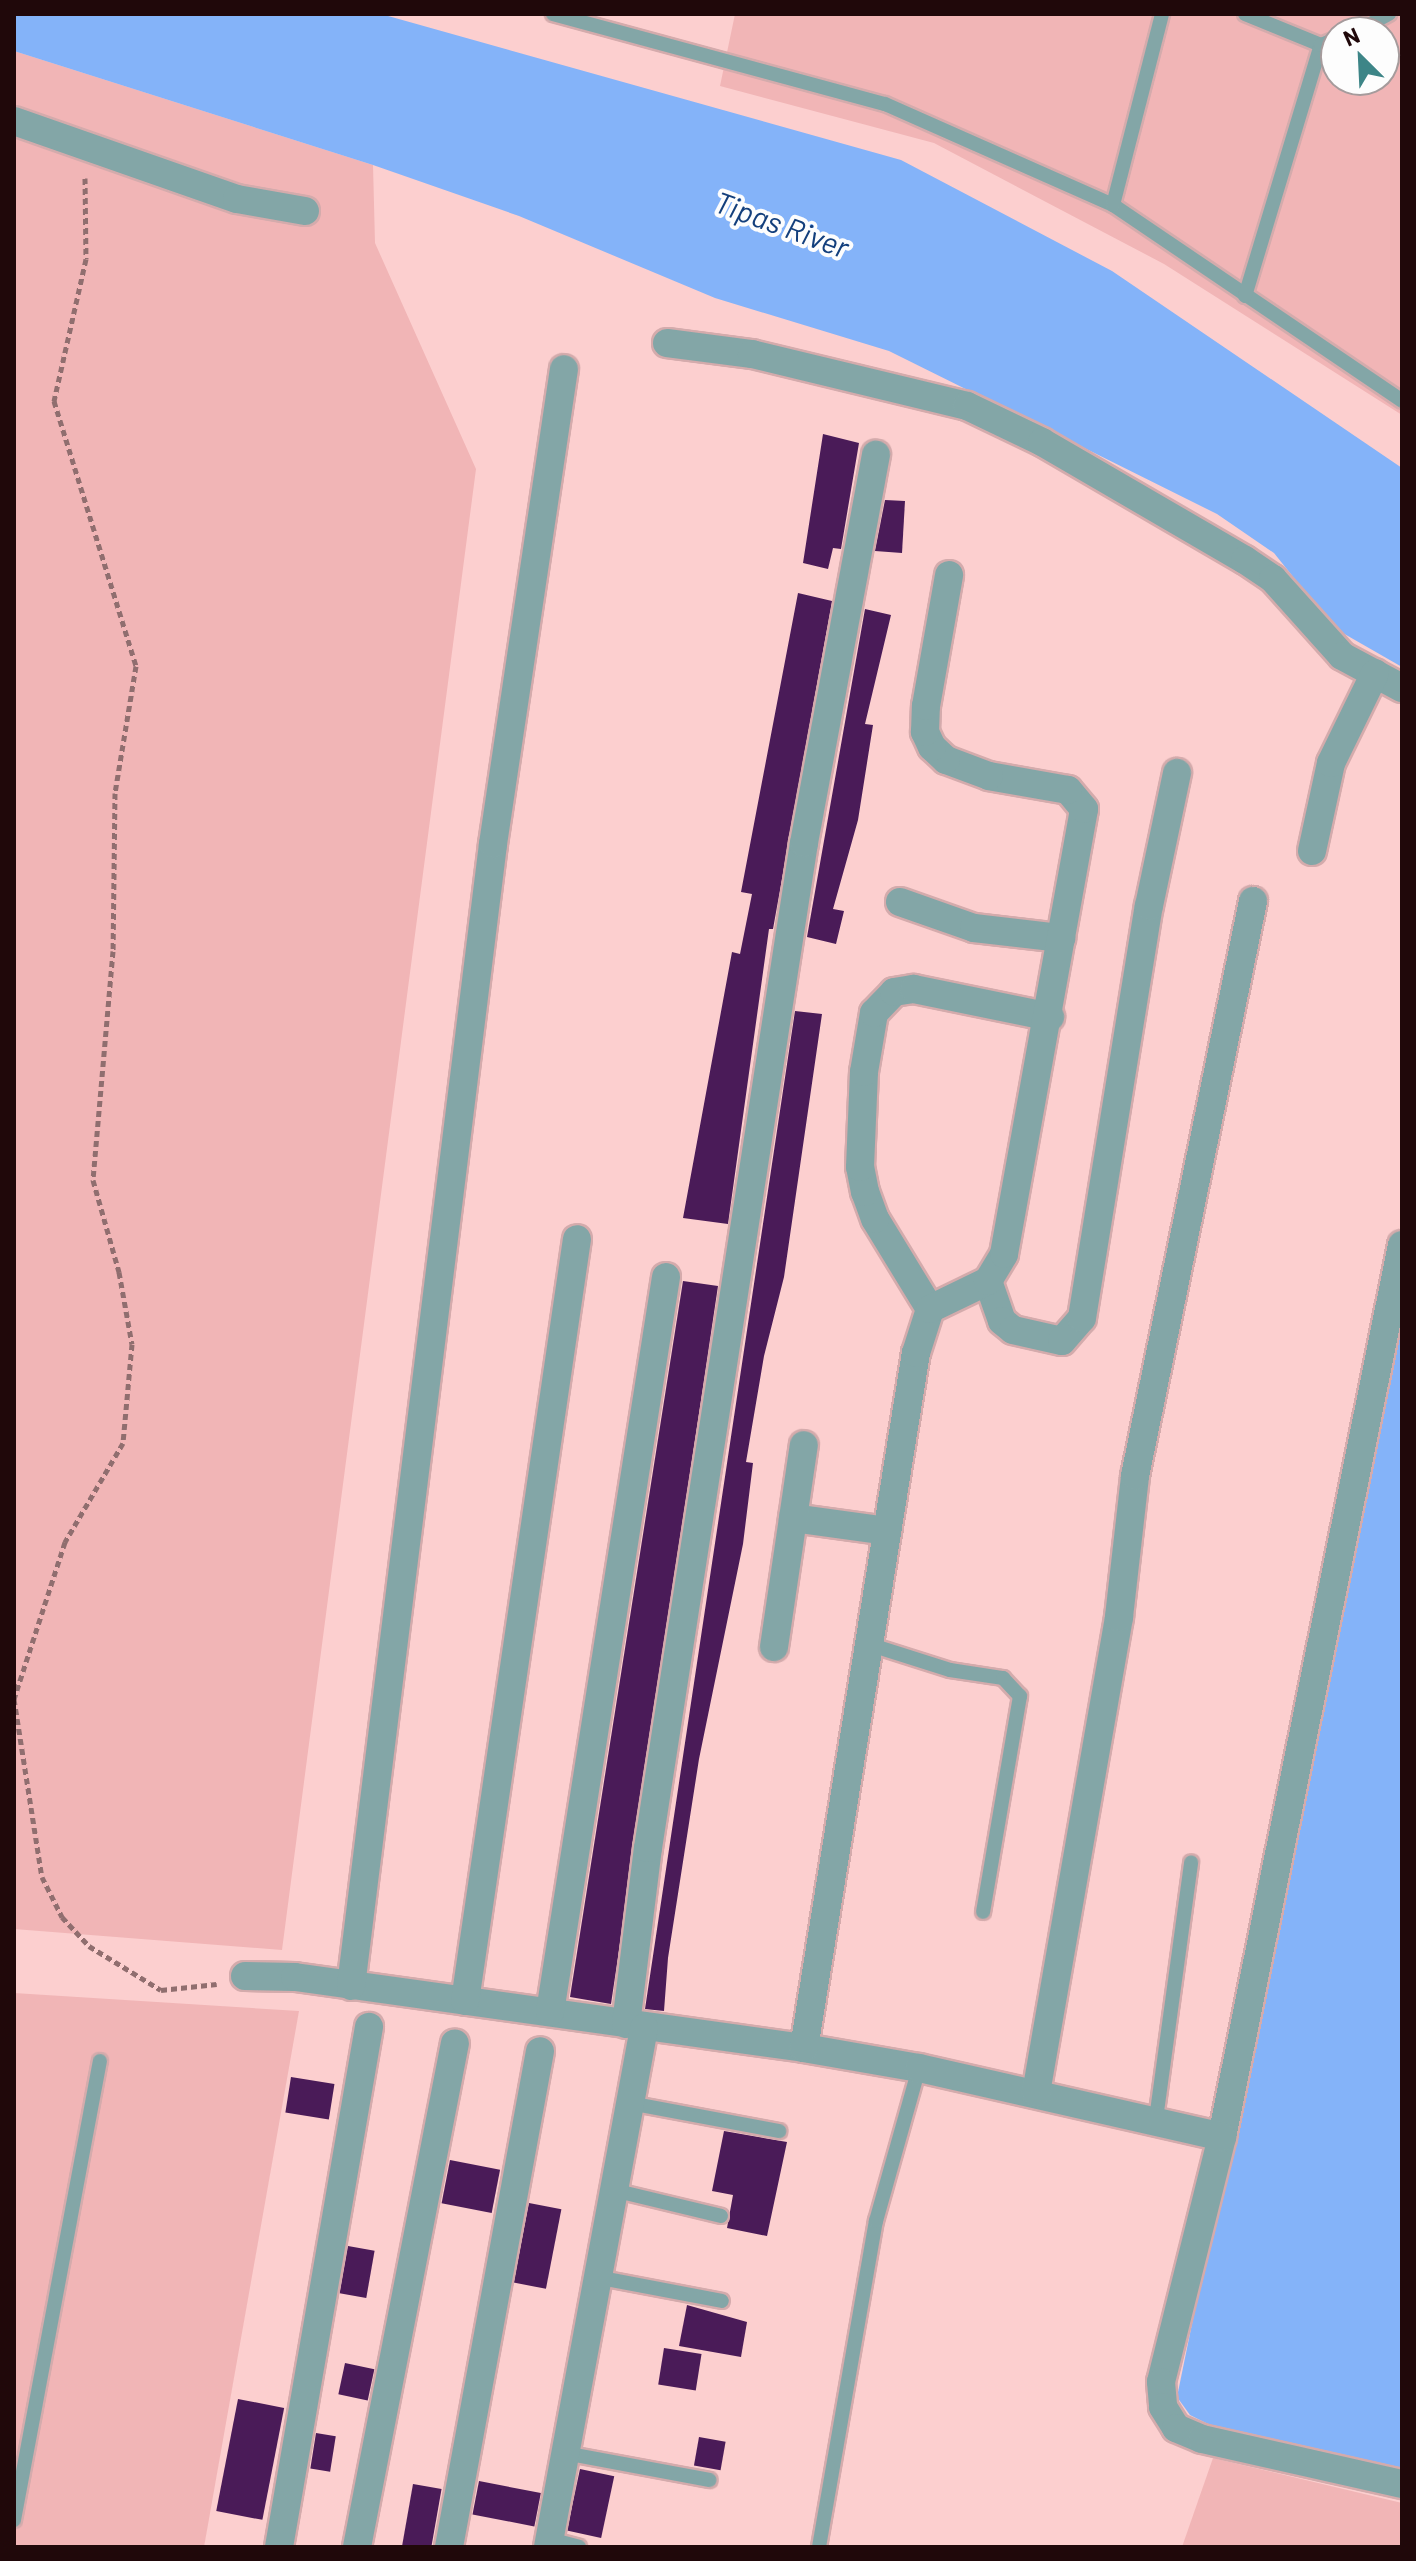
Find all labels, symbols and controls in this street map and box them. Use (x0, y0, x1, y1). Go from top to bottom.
north arrow (1320, 16, 1400, 96)
text: N (1339, 21, 1363, 51)
water label: Tipas River (710, 183, 854, 265)

